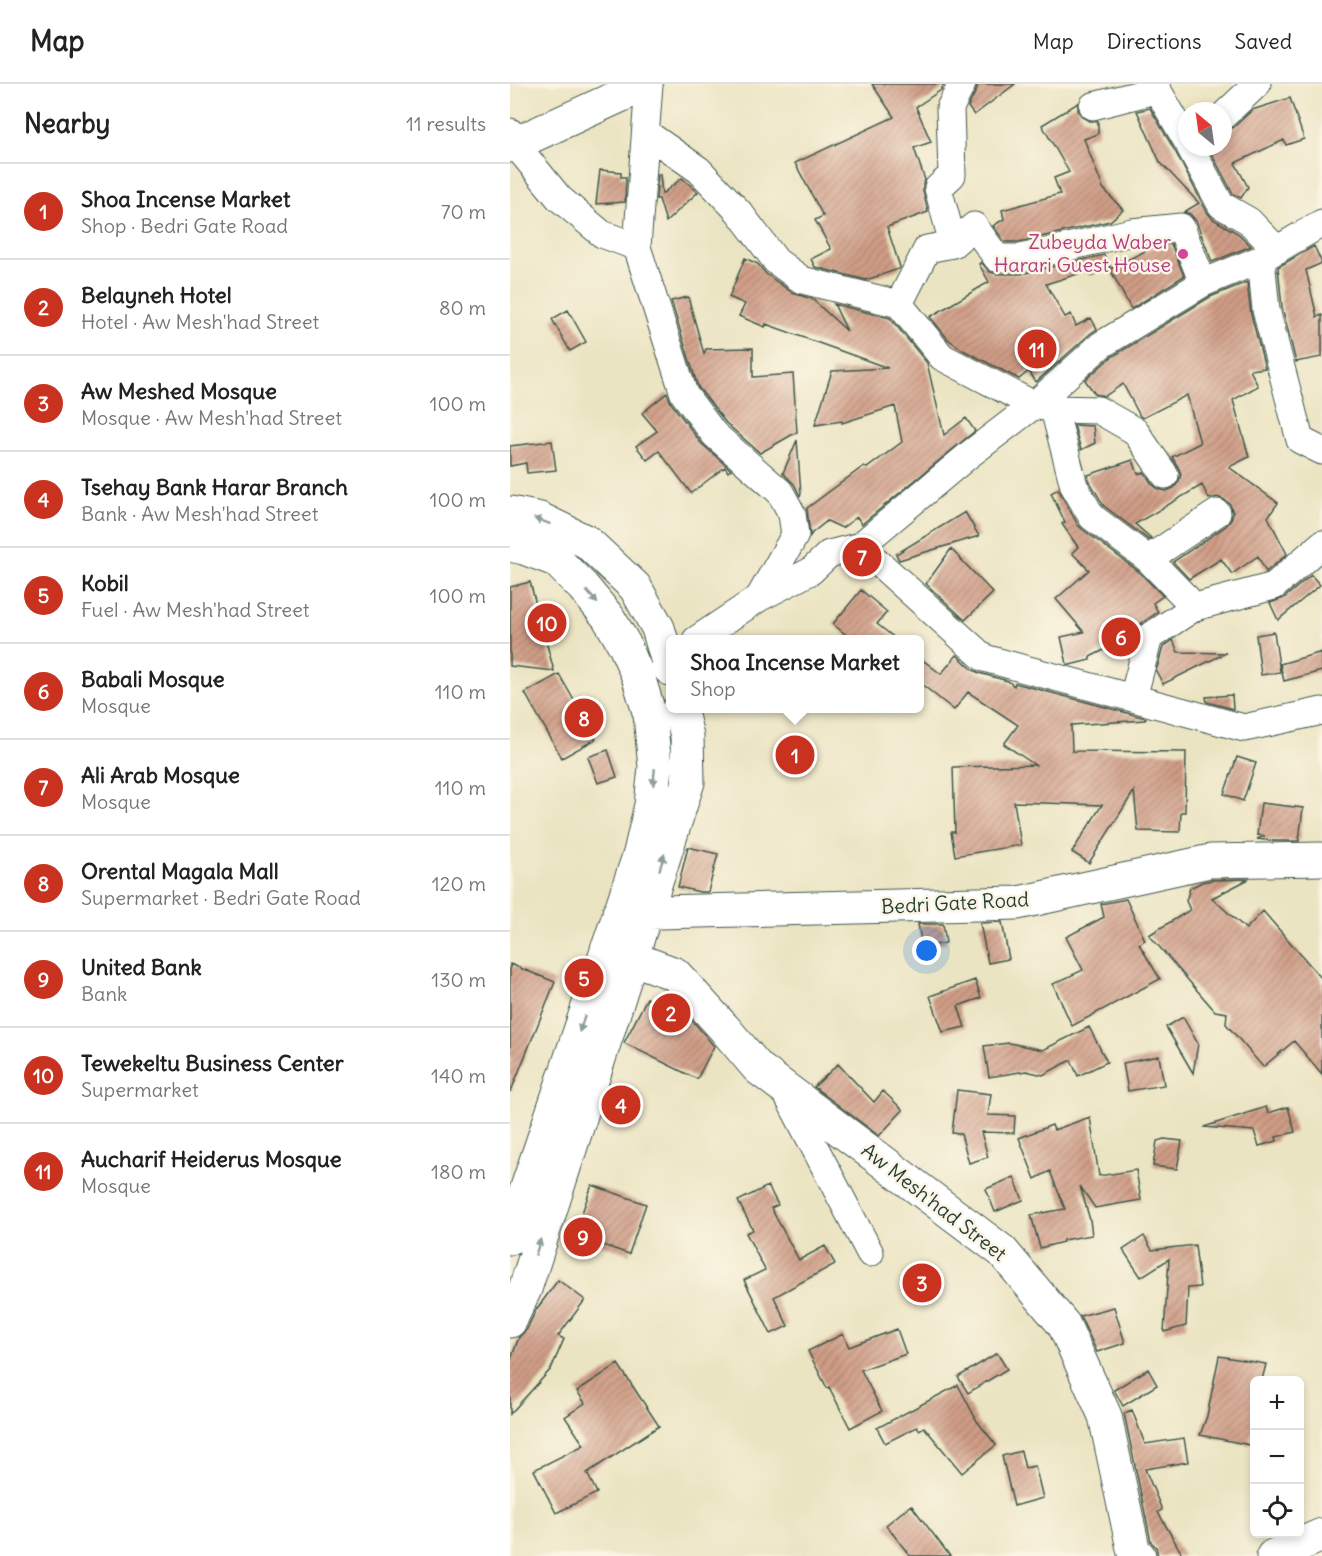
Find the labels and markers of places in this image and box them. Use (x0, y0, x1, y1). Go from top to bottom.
place label: Zubeyda Waber Harari Guest House (994, 229, 1171, 277)
marker: Zubeyda Waber Harari Guest House (1176, 247, 1190, 261)
pin: 11 (1018, 326, 1056, 372)
pin: 7 (842, 534, 882, 580)
pin: 10 (528, 600, 567, 646)
pin: 6 (1102, 614, 1140, 660)
pin: 8 (564, 696, 604, 740)
pin: 1 (776, 732, 814, 778)
pin: 5 (564, 956, 604, 1000)
pin: 2 (652, 990, 690, 1036)
pin: 4 (602, 1082, 640, 1128)
pin: 9 (564, 1214, 602, 1260)
pin: 3 (902, 1260, 942, 1306)

